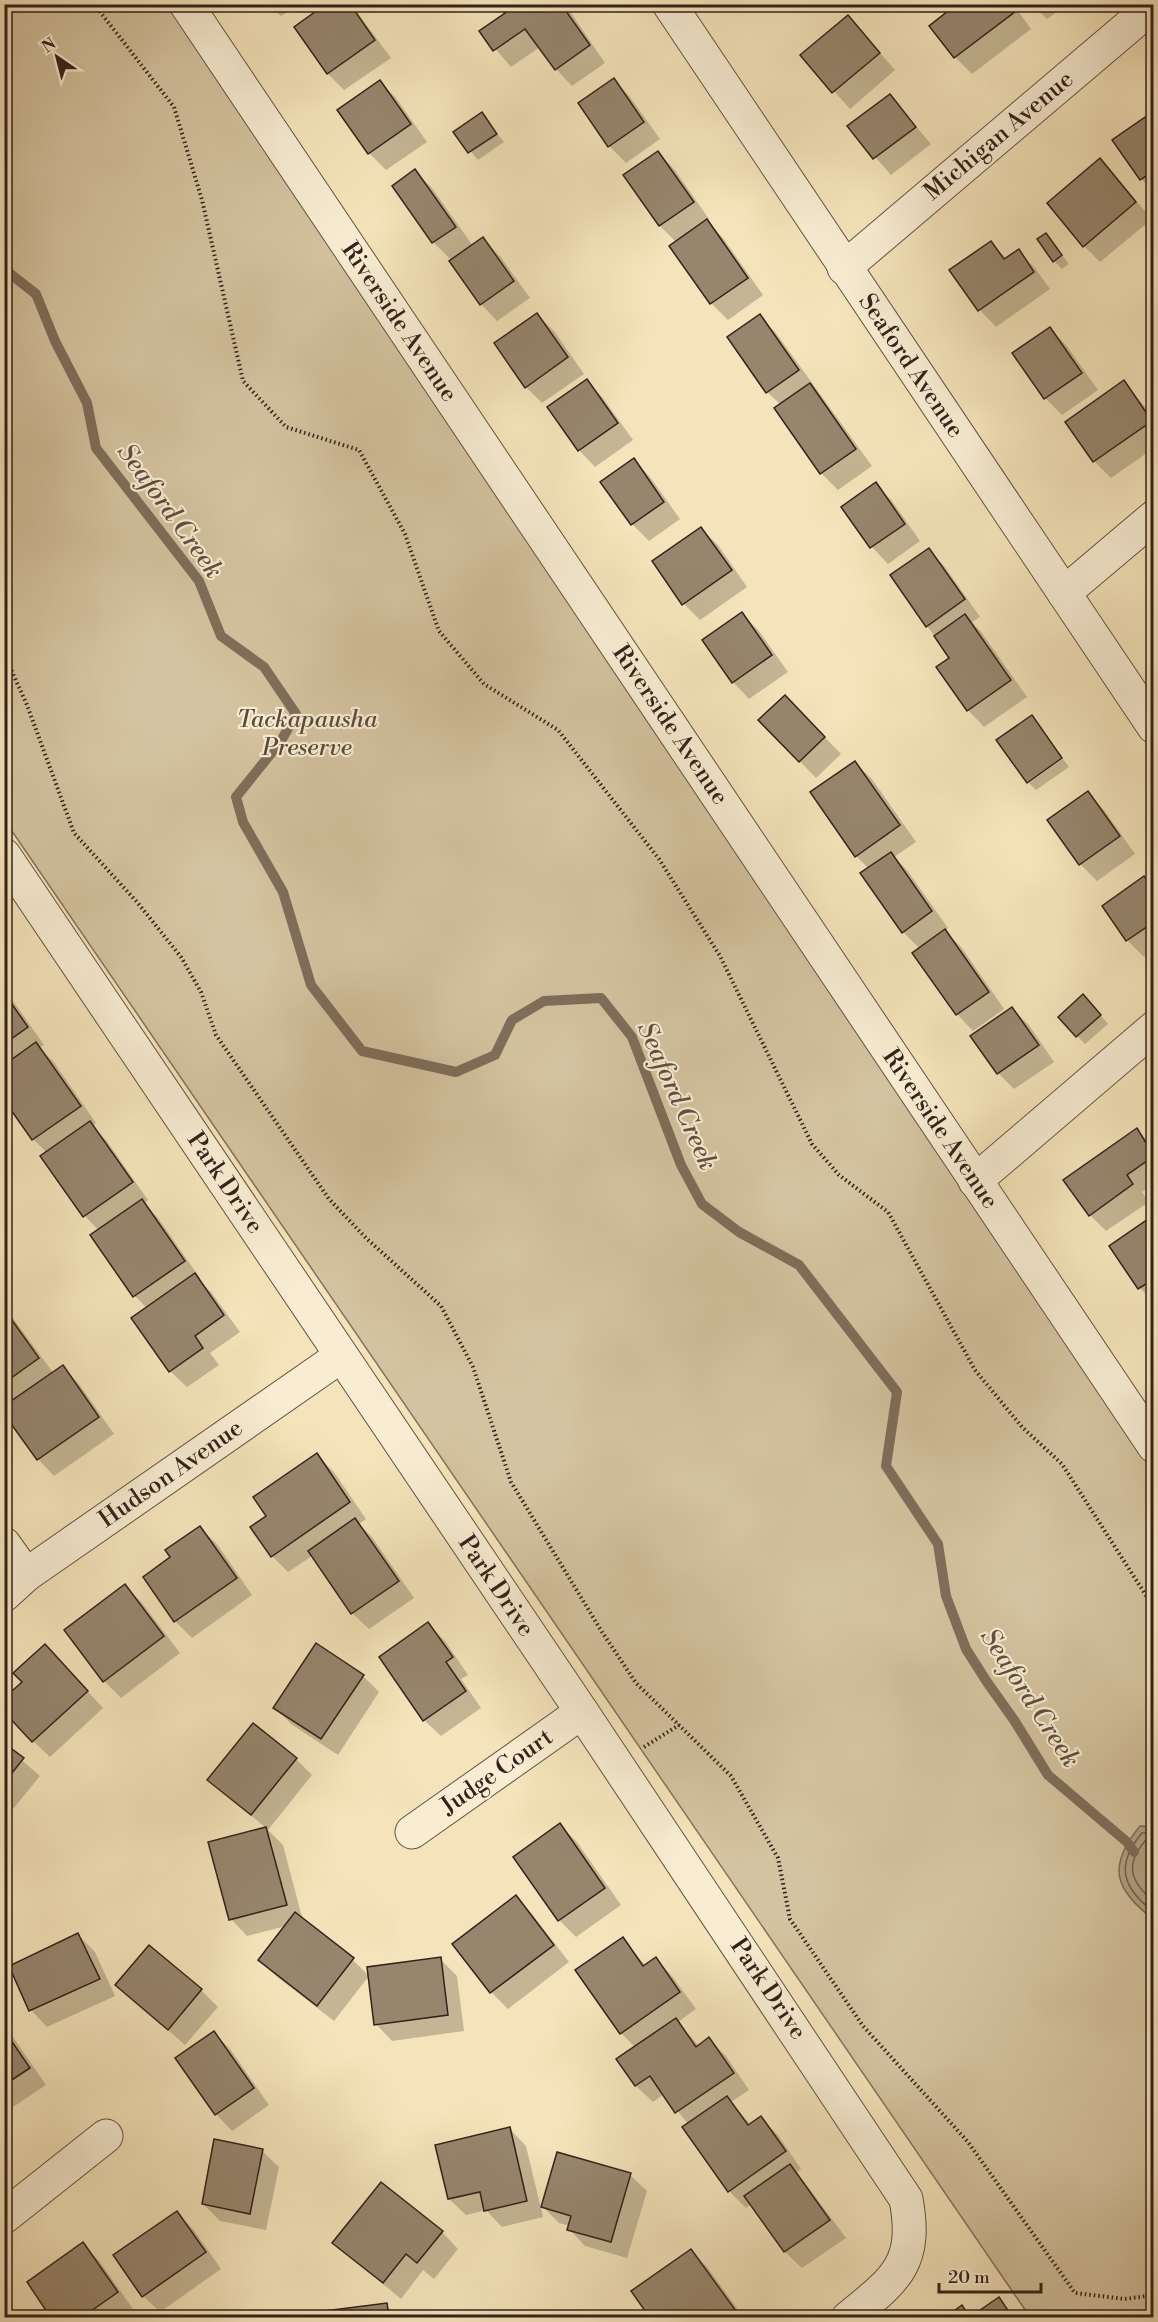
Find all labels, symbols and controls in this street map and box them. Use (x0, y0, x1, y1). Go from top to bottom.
north arrow (27, 27, 87, 87)
text: N (38, 34, 60, 57)
street label: Michigan Avenue (918, 65, 1080, 207)
street label: Riverside Avenue (334, 236, 464, 408)
street label: Seaford Avenue (852, 288, 970, 444)
water label: Seaford Creek (110, 437, 230, 585)
street label: Riverside Avenue (605, 639, 735, 811)
park label: Tackapausha Preserve (237, 705, 378, 763)
water label: Seaford Creek (630, 1017, 724, 1175)
street label: Riverside Avenue (875, 1043, 1005, 1215)
street label: Park Drive (180, 1127, 270, 1239)
street label: Hudson Avenue (93, 1413, 249, 1535)
street label: Park Drive (451, 1530, 541, 1642)
water label: Seaford Creek (973, 1622, 1087, 1774)
street label: Judge Court (434, 1722, 559, 1822)
street label: Park Drive (723, 1933, 813, 2045)
scale bar (939, 2256, 1041, 2294)
text: 20 m (948, 2266, 990, 2289)

